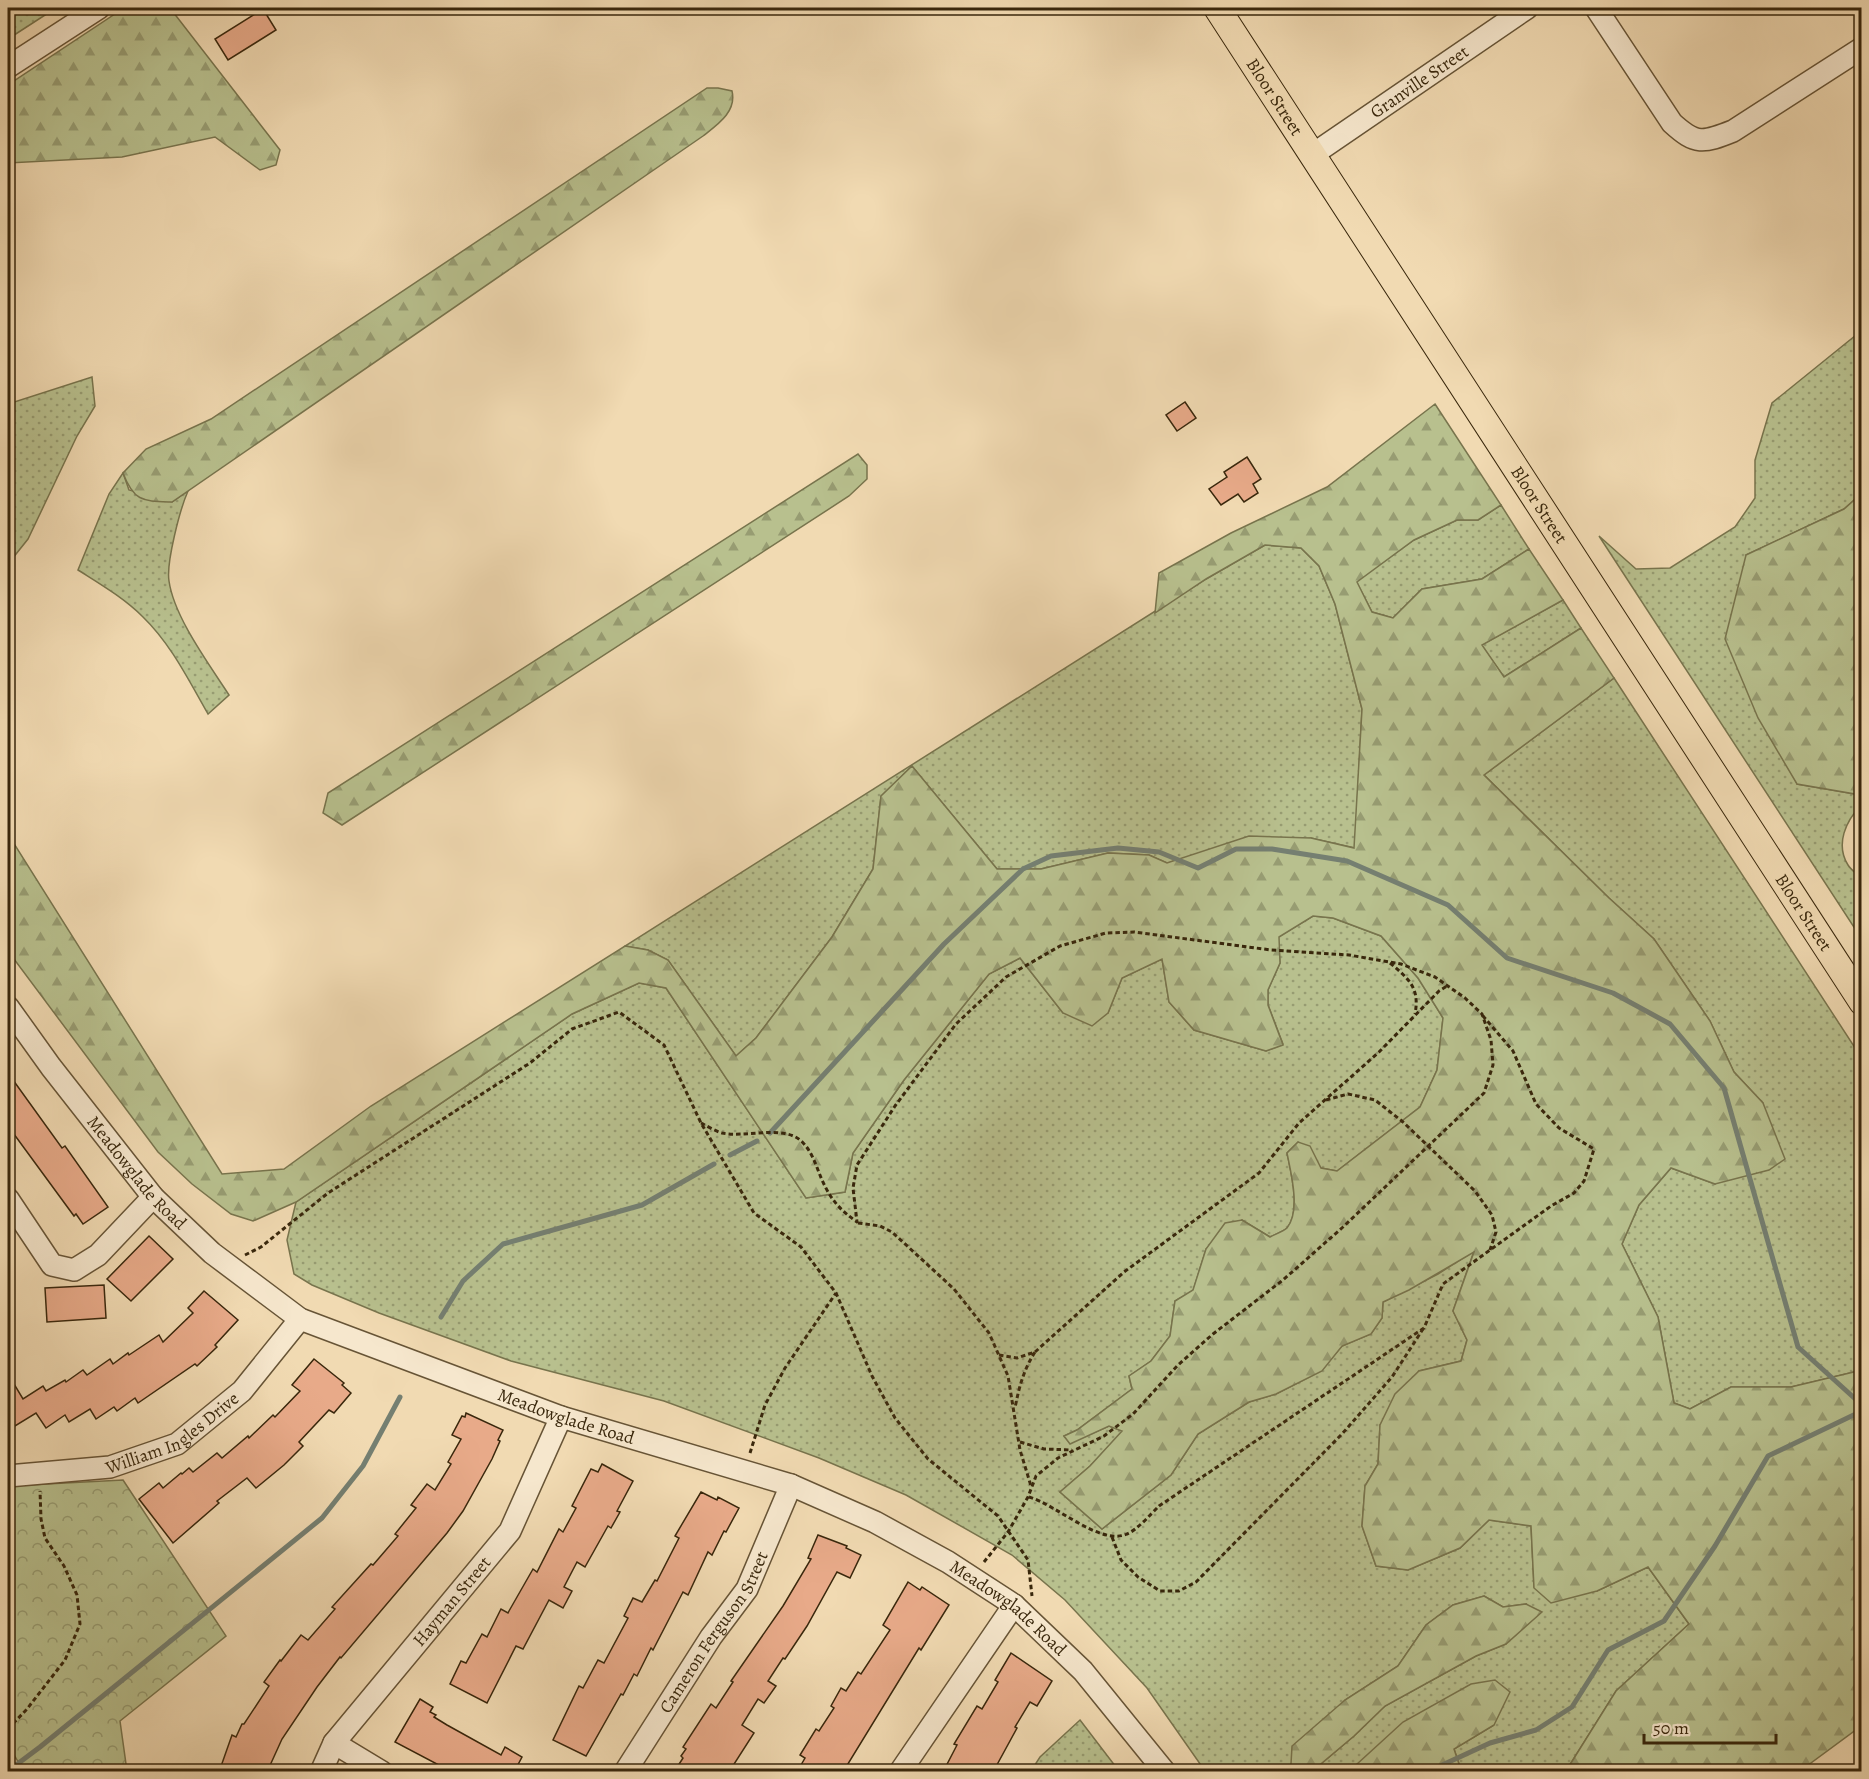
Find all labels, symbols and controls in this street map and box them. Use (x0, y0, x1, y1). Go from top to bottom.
street label: Granville Street (1365, 39, 1473, 124)
street label: Bloor Street (1241, 54, 1309, 140)
street label: Bloor Street (1505, 461, 1573, 548)
street label: Bloor Street (1770, 869, 1838, 956)
street label: Meadowglade Road (82, 1111, 192, 1235)
street label: Meadowglade Road (494, 1382, 638, 1450)
street label: William Ingles Drive (101, 1387, 244, 1480)
street label: Cameron Ferguson Street (654, 1547, 774, 1718)
street label: Hayman Street (407, 1551, 496, 1651)
street label: Meadowglade Road (945, 1554, 1072, 1661)
scale bar (1644, 1707, 1776, 1745)
text: 50 m (1653, 1716, 1689, 1740)

